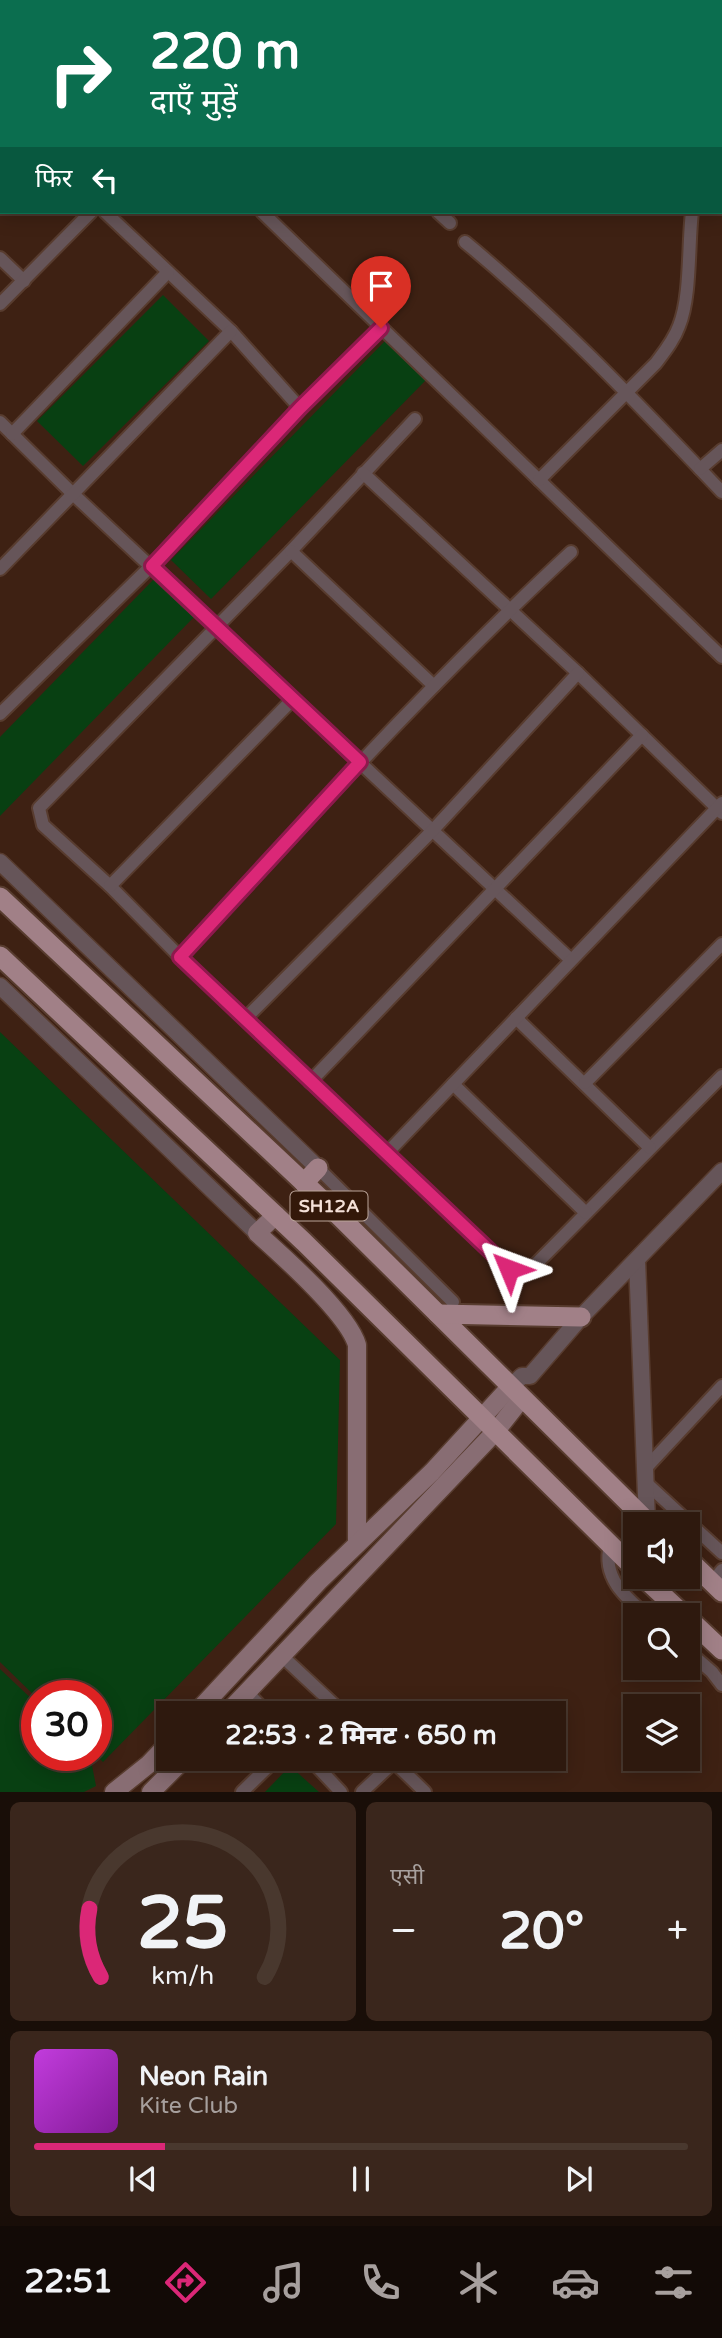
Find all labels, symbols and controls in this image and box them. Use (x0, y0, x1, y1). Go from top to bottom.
text: 220 m (150, 23, 300, 82)
icon: right (35, 28, 126, 119)
text: दाएँ मुड़ें (150, 83, 238, 121)
icon: left (86, 161, 124, 199)
text: फिर (35, 163, 72, 194)
pin (351, 256, 411, 328)
icon: arrive (362, 267, 400, 305)
road number: SH12A (290, 1191, 368, 1220)
position arrow (472, 1232, 546, 1306)
map controls (623, 1512, 700, 1771)
button: sound (623, 1512, 700, 1589)
button: search (623, 1603, 700, 1680)
speed limit sign: 30 (21, 1680, 112, 1771)
button: layers (623, 1694, 700, 1771)
text: 22:53 · 2 मिनट · 650 m (225, 1720, 497, 1751)
text: एसी (390, 1863, 424, 1891)
text: 25 (137, 1881, 229, 1969)
text: 20° (499, 1900, 584, 1963)
text: − (390, 1908, 417, 1954)
text: + (667, 1908, 688, 1954)
text: km/h (152, 1961, 214, 1991)
text: Neon Rain (139, 2061, 268, 2092)
text: Kite Club (139, 2092, 238, 2120)
icon: previous (124, 2160, 162, 2198)
icon: pause (342, 2160, 380, 2198)
icon: next (560, 2160, 598, 2198)
icon: directions (161, 2258, 210, 2307)
icon: music (259, 2258, 308, 2307)
icon: phone (356, 2258, 405, 2307)
icon: climate (454, 2258, 503, 2307)
icon: car (551, 2258, 600, 2307)
icon: filters (649, 2258, 698, 2307)
text: 22:51 (24, 2263, 113, 2301)

